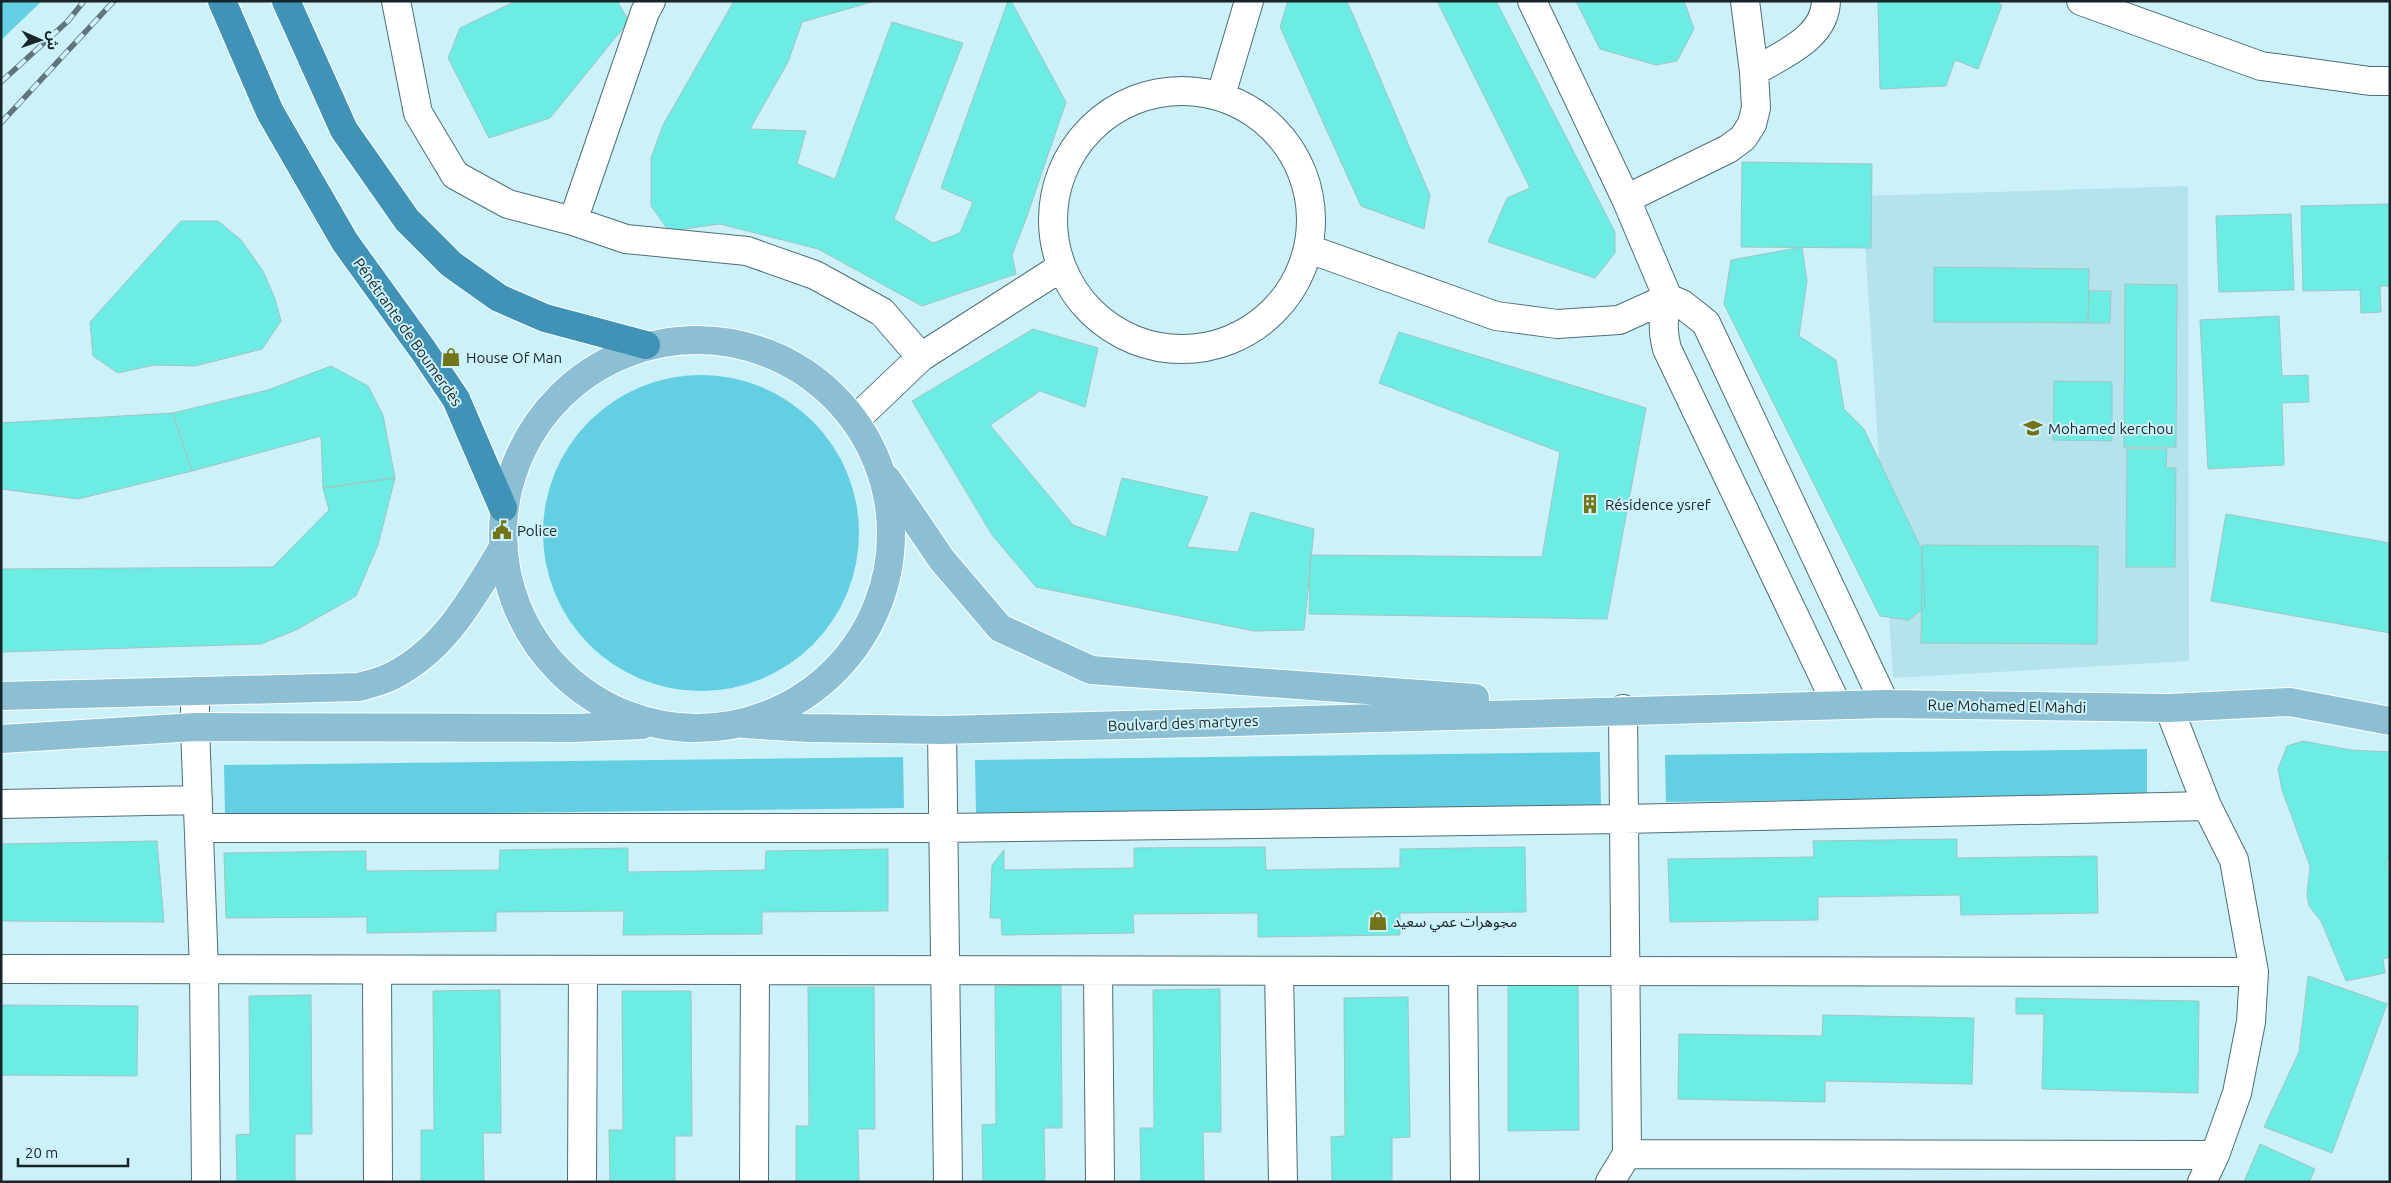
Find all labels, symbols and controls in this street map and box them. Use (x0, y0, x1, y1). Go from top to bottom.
north arrow (15, 15, 65, 65)
text: ش (45, 31, 61, 50)
street label: Pénétrante de Boumerdès (350, 255, 466, 409)
shop icon: House Of Man (440, 346, 462, 368)
place label: House Of Man (466, 349, 562, 366)
school or university icon: Mohamed kerchou (2022, 417, 2044, 439)
place label: Mohamed kerchou (2048, 420, 2174, 437)
building icon: Résidence ysref (1579, 493, 1601, 515)
place label: Résidence ysref (1605, 496, 1711, 513)
public building icon: Police (491, 519, 513, 541)
place label: Police (517, 522, 557, 539)
street label: Rue Mohamed El Mahdi (1928, 696, 2086, 716)
street label: Boulvard des martyres (1107, 712, 1259, 734)
shop icon: مجوهرات عمي سعيد (1367, 910, 1389, 932)
place label: مجوهرات عمي سعيد (1393, 913, 1517, 933)
scale bar (18, 1136, 128, 1168)
text: 20 m (25, 1144, 58, 1161)

